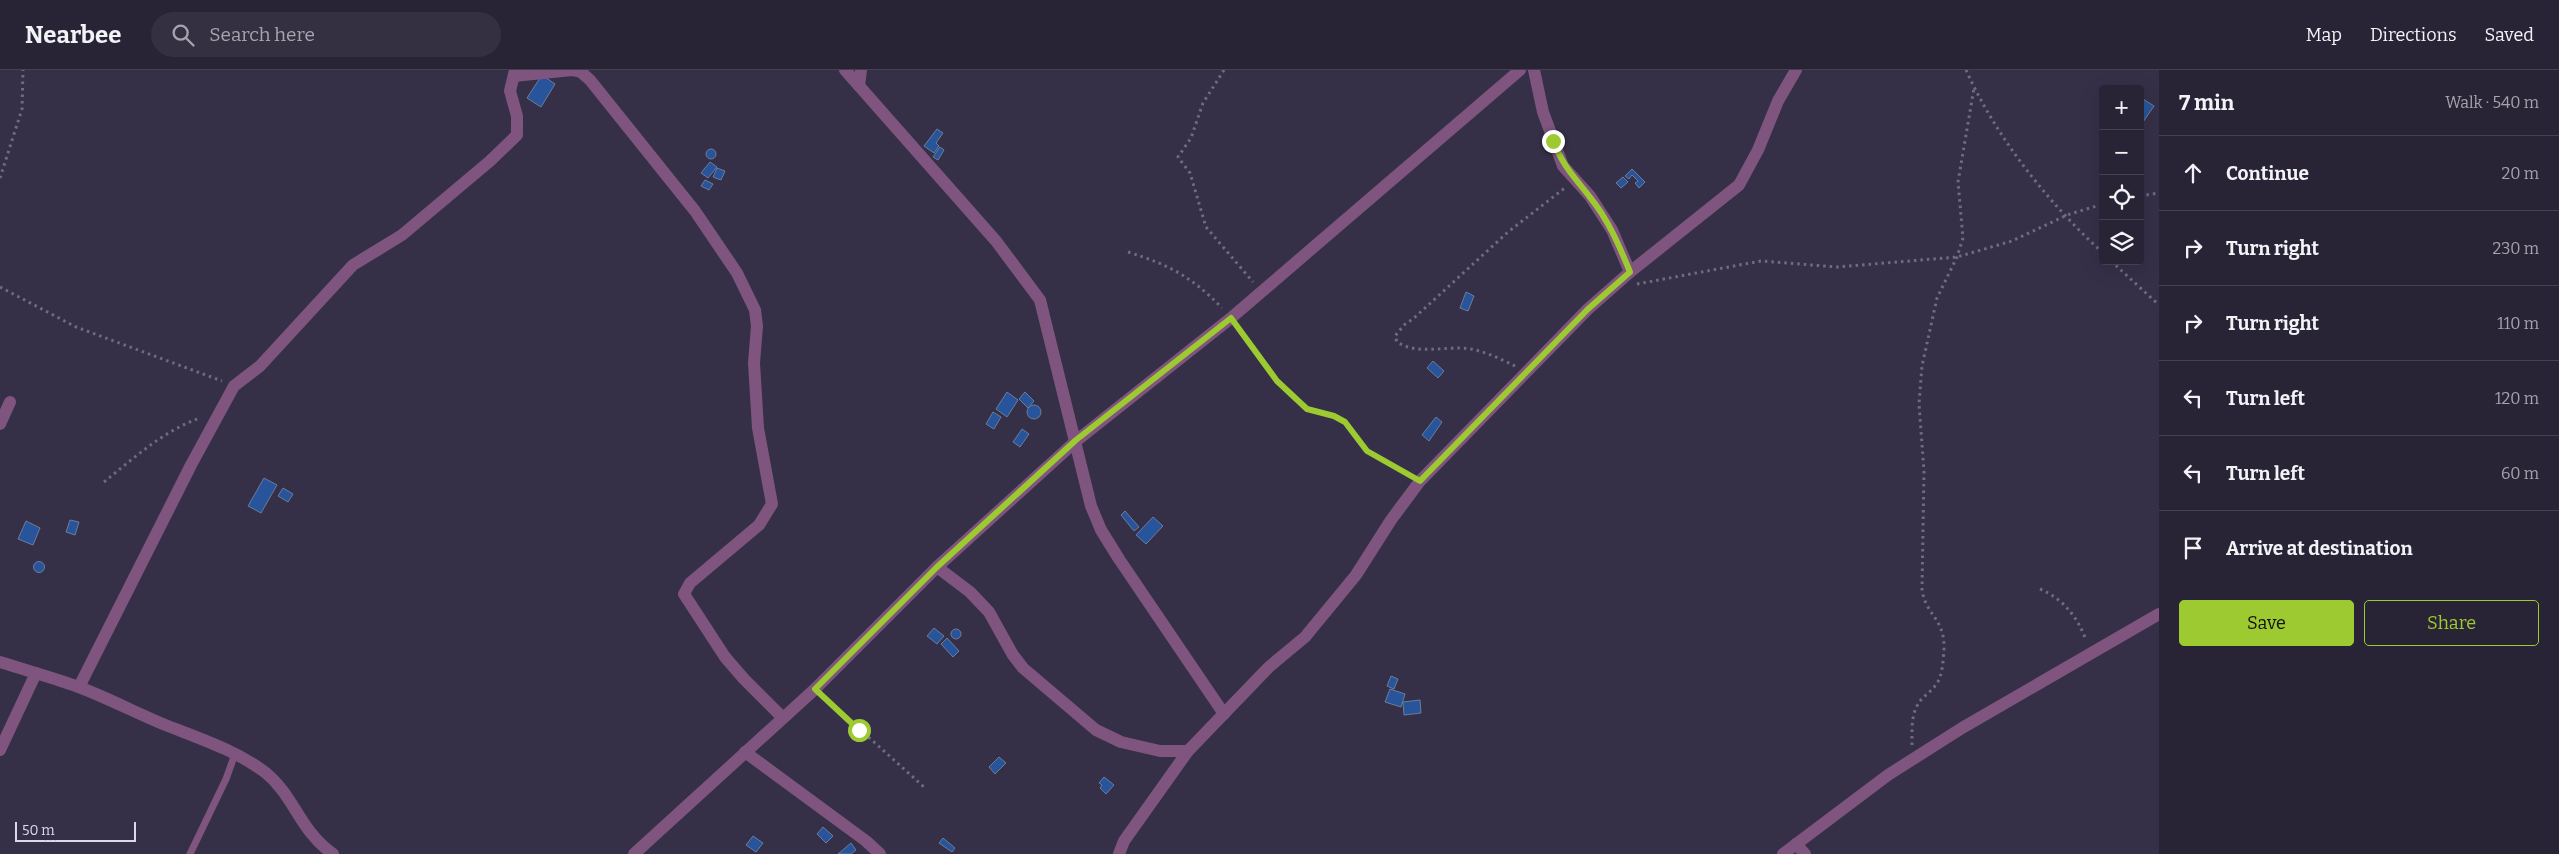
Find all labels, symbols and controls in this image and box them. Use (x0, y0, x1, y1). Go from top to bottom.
search box (151, 12, 501, 57)
text: Nearbee (25, 21, 121, 49)
icon: search (169, 21, 197, 49)
text: Search here (209, 23, 315, 46)
text: Map (2306, 24, 2342, 46)
text: Directions (2370, 24, 2457, 46)
text: Saved (2485, 24, 2534, 46)
map controls (2099, 85, 2144, 265)
button: + (2099, 85, 2144, 130)
text: 7 min (2179, 90, 2234, 116)
text: Walk · 540 m (2445, 93, 2539, 112)
route end (1542, 130, 1565, 153)
button: − (2099, 130, 2144, 175)
icon: ahead (2179, 159, 2207, 187)
text: Continue (2226, 162, 2309, 185)
text: 20 m (2502, 164, 2539, 183)
button: locate (2099, 175, 2144, 220)
button: layers (2099, 220, 2144, 265)
icon: right (2179, 234, 2207, 262)
text: Turn right (2226, 237, 2319, 260)
text: 230 m (2492, 239, 2539, 258)
icon: right (2179, 309, 2207, 337)
text: Turn right (2226, 312, 2319, 335)
text: 110 m (2497, 314, 2539, 333)
icon: left (2179, 384, 2207, 412)
text: Turn left (2226, 387, 2305, 410)
text: 120 m (2495, 389, 2539, 408)
icon: left (2179, 459, 2207, 487)
text: Turn left (2226, 462, 2305, 485)
text: 60 m (2501, 464, 2539, 483)
icon: arrive (2179, 534, 2207, 562)
text: Arrive at destination (2226, 537, 2413, 560)
button: Save (2179, 600, 2354, 646)
button: Share (2364, 600, 2539, 646)
route start (848, 719, 871, 742)
scale bar (15, 819, 136, 842)
text: 50 m (22, 822, 55, 839)

